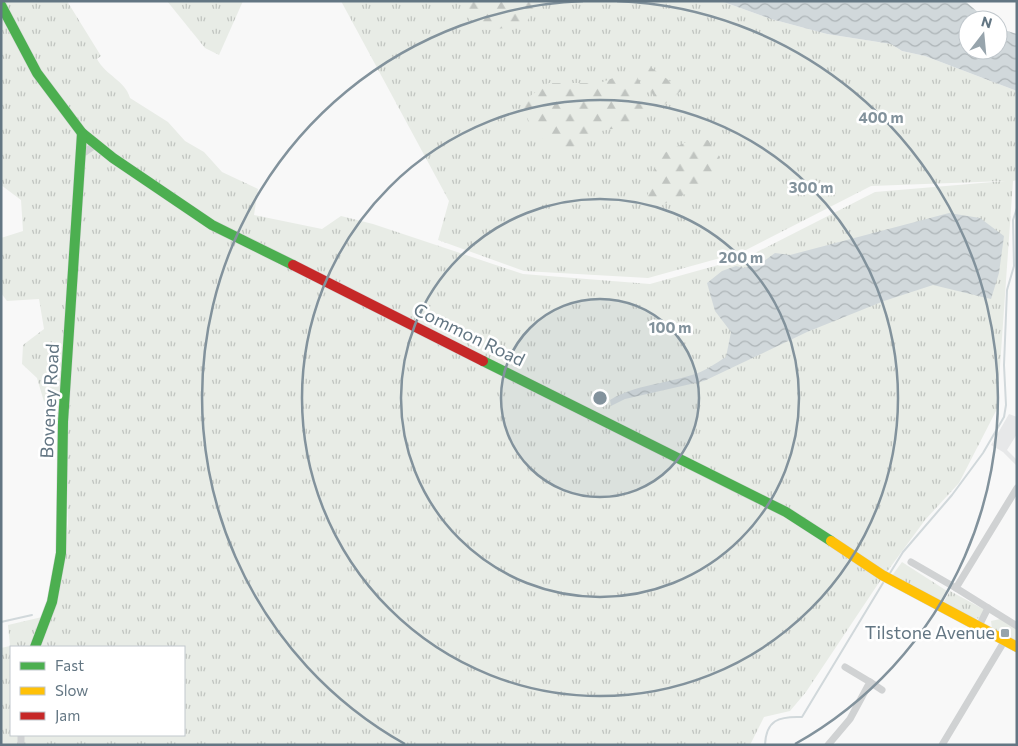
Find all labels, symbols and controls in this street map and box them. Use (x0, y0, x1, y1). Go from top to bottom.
north arrow (958, 10, 1008, 60)
text: N (979, 12, 994, 32)
text: 400 m (858, 108, 904, 126)
text: 300 m (789, 178, 833, 196)
text: 200 m (719, 248, 763, 266)
street label: Common Road (410, 298, 529, 371)
text: 100 m (649, 318, 691, 336)
street label: Boveney Road (35, 343, 63, 459)
centre of rings (591, 389, 609, 407)
place label: Tilstone Avenue (865, 621, 995, 643)
marker: Tilstone Avenue (999, 627, 1011, 639)
legend (10, 646, 185, 736)
text: Fast (55, 656, 84, 674)
text: Slow (55, 681, 88, 699)
text: Jam (55, 706, 80, 724)

